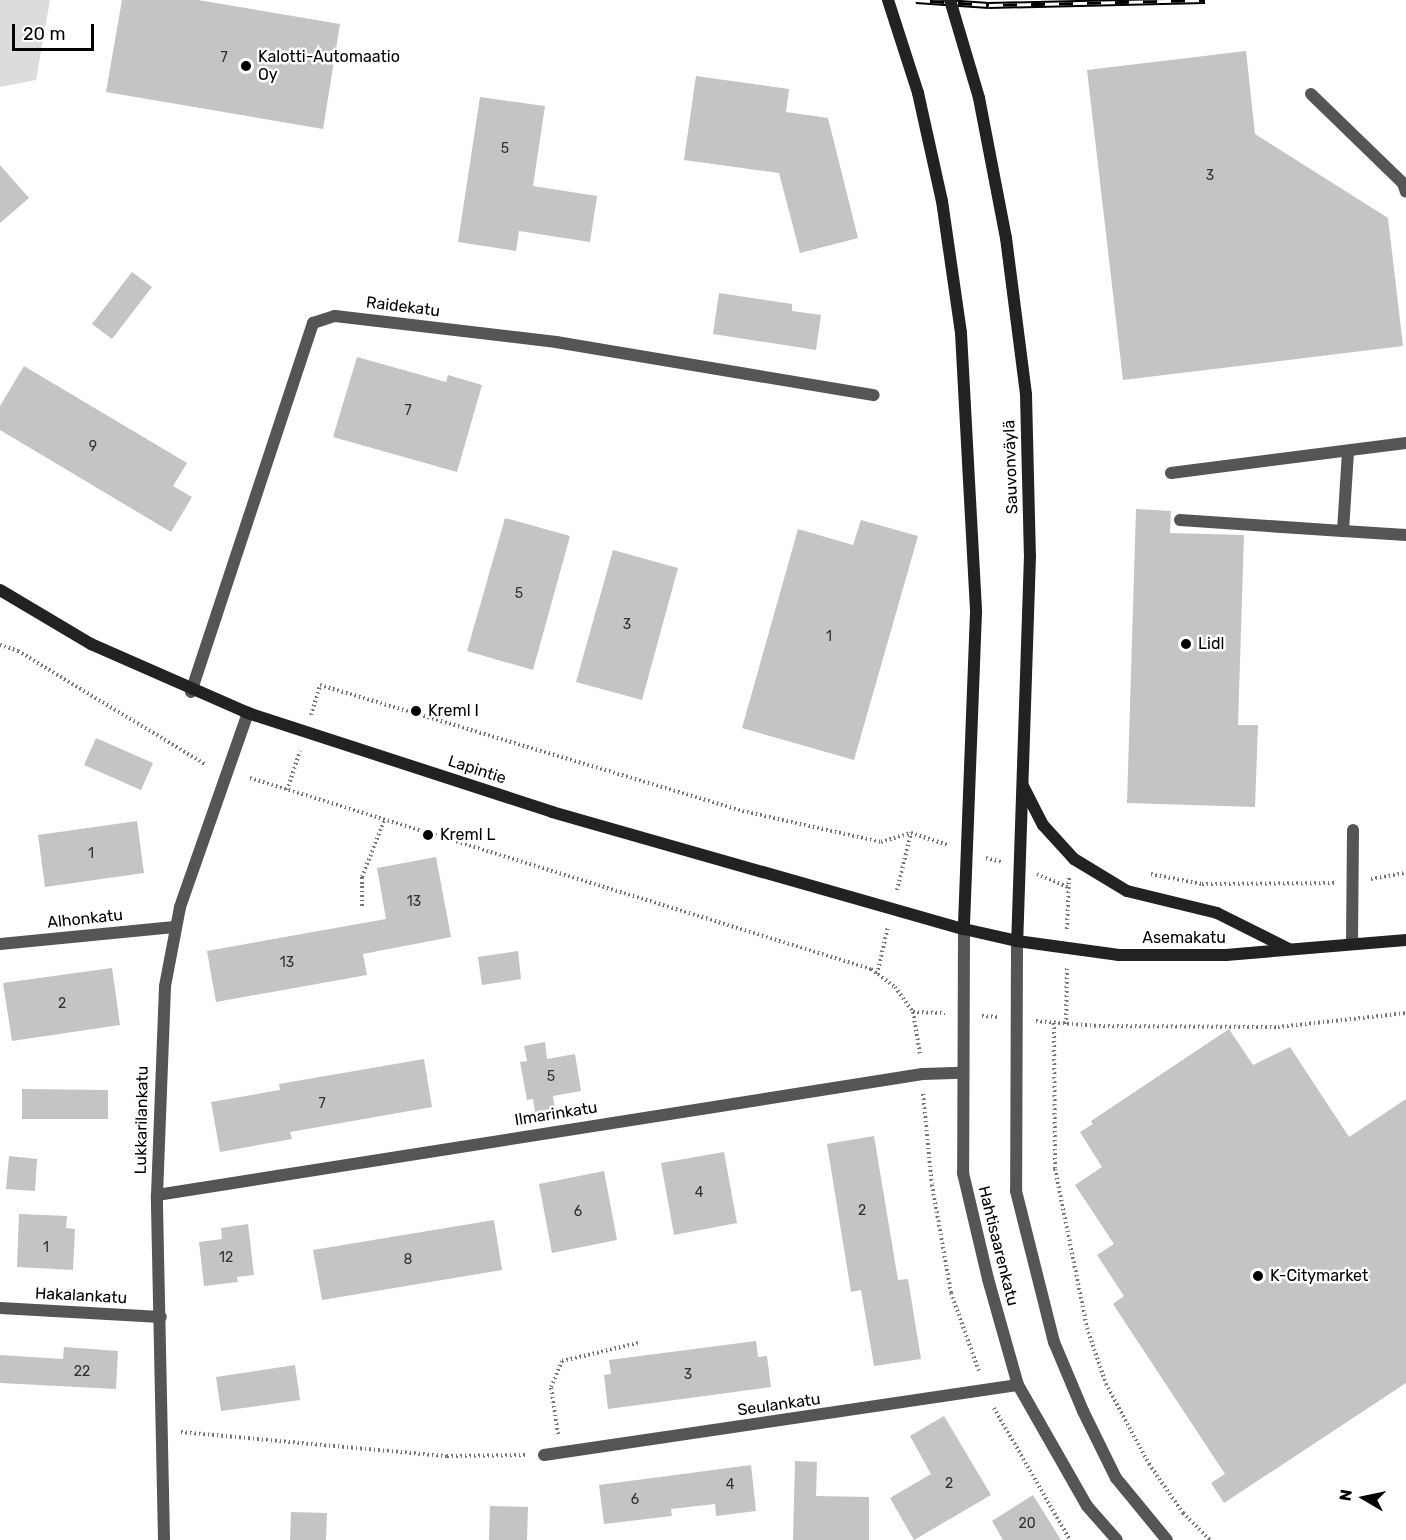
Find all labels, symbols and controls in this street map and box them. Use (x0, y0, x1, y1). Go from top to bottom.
scale bar (15, 12, 98, 50)
text: 20 m (23, 23, 65, 45)
place label: Kalotti-Automaatio Oy (258, 47, 400, 85)
house number: 7 (220, 50, 228, 66)
marker: Kalotti-Automaatio Oy (239, 59, 253, 73)
house number: 5 (501, 141, 509, 157)
house number: 3 (1206, 168, 1214, 184)
street label: Raidekatu (365, 293, 441, 321)
house number: 7 (404, 403, 412, 419)
street label: Sauvonväylä (1000, 420, 1022, 514)
house number: 9 (89, 439, 97, 455)
house number: 5 (515, 586, 523, 602)
house number: 3 (623, 617, 631, 633)
house number: 1 (826, 629, 832, 645)
place label: Lidl (1198, 634, 1224, 654)
marker: Lidl (1179, 637, 1193, 651)
place label: Kreml I (428, 701, 479, 721)
marker: Kreml I (409, 704, 423, 718)
street label: Lapintie (446, 752, 508, 788)
place label: Kreml L (440, 825, 496, 845)
marker: Kreml L (421, 828, 435, 842)
house number: 1 (88, 846, 94, 862)
house number: 13 (407, 894, 421, 910)
street label: Alhonkatu (46, 905, 124, 933)
street label: Asemakatu (1142, 928, 1226, 948)
house number: 13 (280, 955, 294, 971)
house number: 2 (58, 996, 66, 1012)
street label: Lukkarilankatu (131, 1066, 153, 1174)
house number: 5 (547, 1069, 555, 1085)
house number: 7 (318, 1096, 326, 1112)
street label: Ilmarinkatu (513, 1098, 599, 1130)
street label: Hahtisaarenkatu (974, 1184, 1022, 1308)
house number: 4 (695, 1185, 703, 1201)
house number: 2 (858, 1203, 866, 1219)
house number: 6 (574, 1204, 582, 1220)
house number: 1 (43, 1240, 49, 1256)
house number: 12 (219, 1250, 233, 1266)
house number: 8 (404, 1252, 412, 1268)
place label: K-Citymarket (1270, 1266, 1368, 1286)
marker: K-Citymarket (1251, 1269, 1265, 1283)
street label: Hakalankatu (34, 1284, 128, 1308)
house number: 22 (74, 1364, 90, 1380)
house number: 3 (684, 1367, 692, 1383)
street label: Seulankatu (736, 1390, 822, 1420)
north arrow (1334, 1468, 1394, 1528)
house number: 2 (945, 1476, 953, 1492)
house number: 4 (726, 1477, 734, 1493)
text: N (1335, 1488, 1356, 1502)
house number: 6 (631, 1492, 639, 1508)
house number: 20 (1018, 1516, 1036, 1532)

